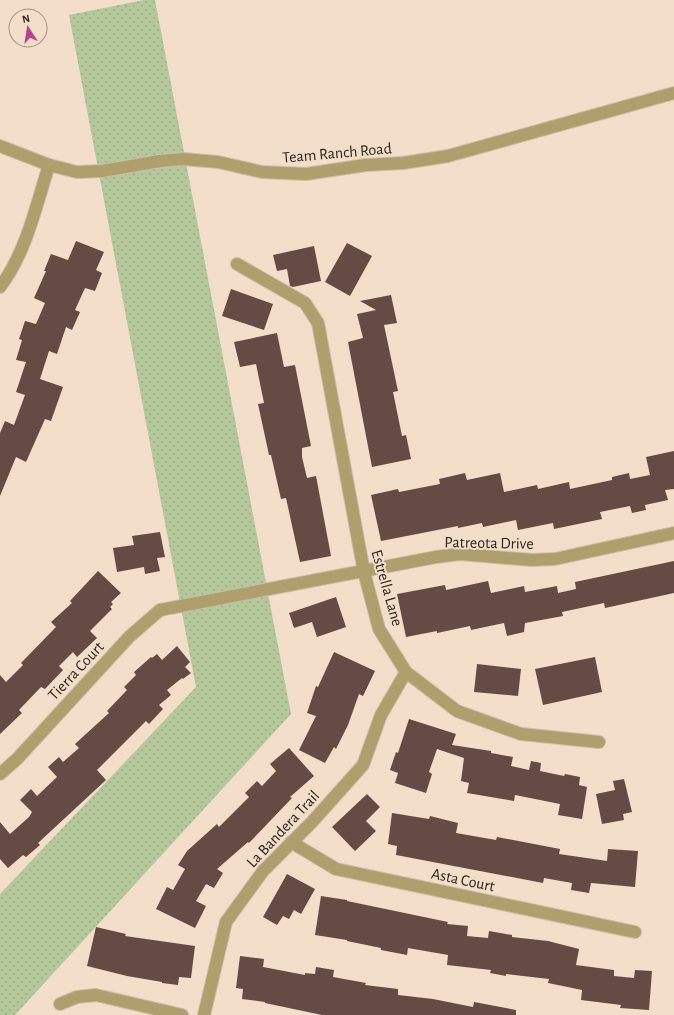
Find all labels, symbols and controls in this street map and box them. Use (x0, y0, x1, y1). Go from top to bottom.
north arrow (8, 8, 48, 48)
text: N (21, 13, 31, 25)
street label: Team Ranch Road (282, 140, 392, 166)
street label: Patreota Drive (444, 534, 534, 552)
street label: Estrella Lane (368, 548, 406, 628)
street label: Tierra Court (45, 639, 107, 703)
street label: La Bandera Trail (244, 788, 322, 870)
street label: Asta Court (430, 865, 496, 895)

